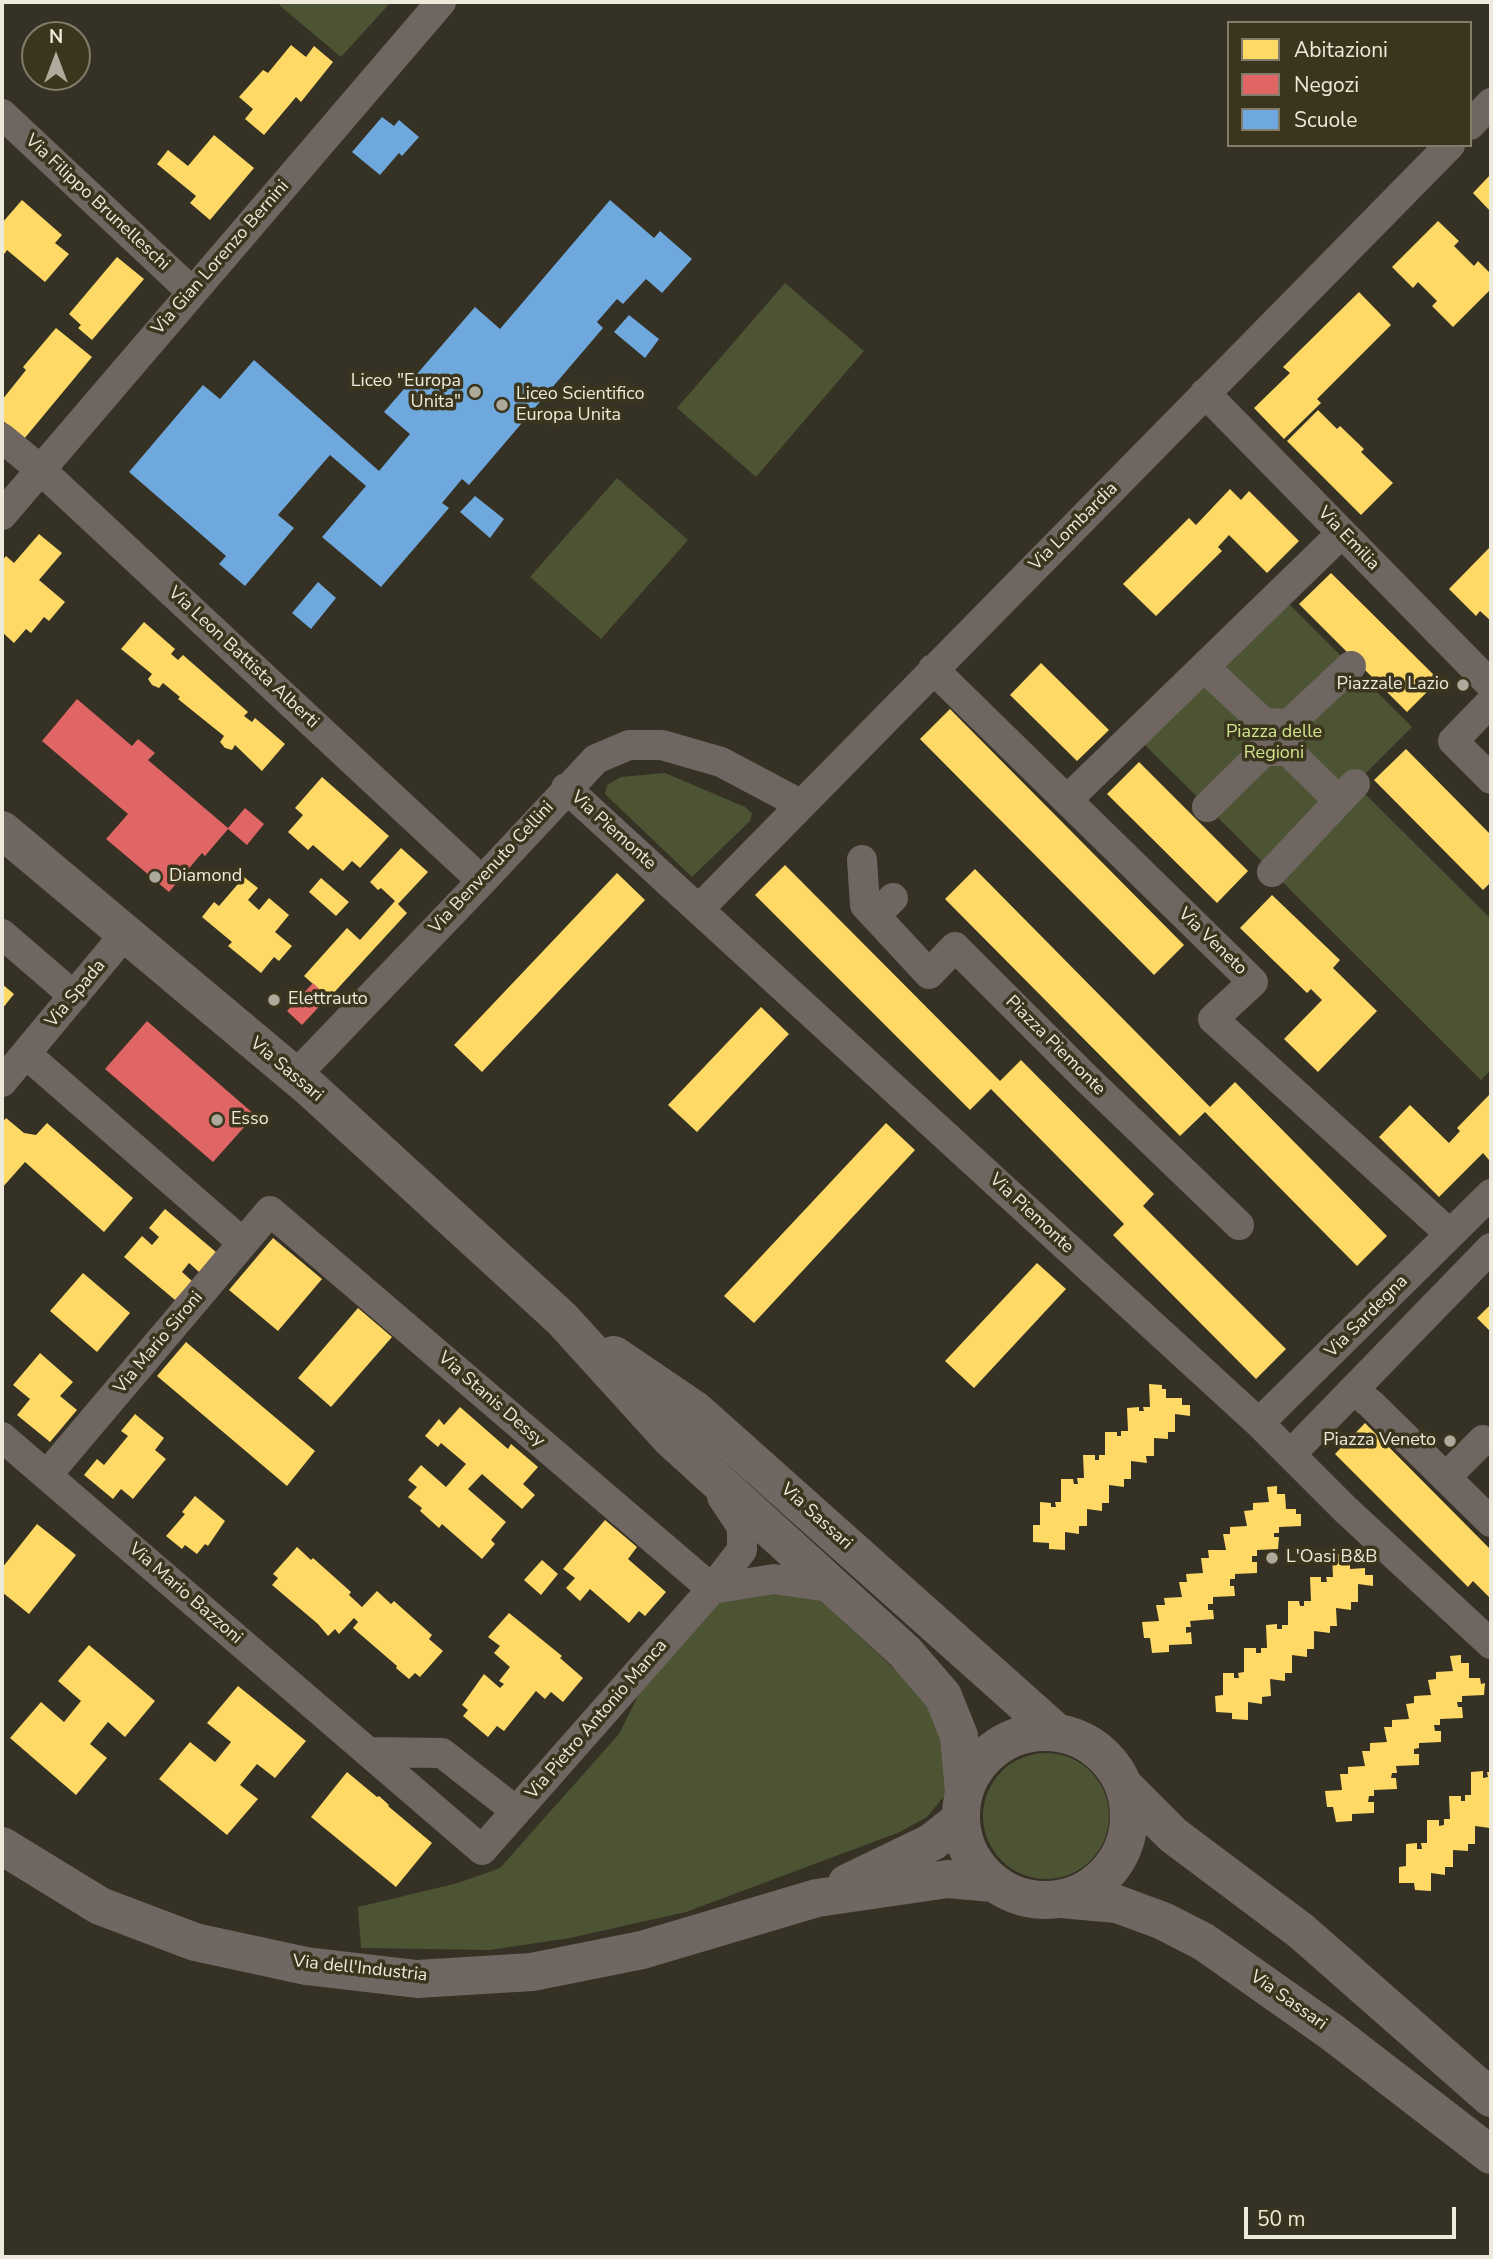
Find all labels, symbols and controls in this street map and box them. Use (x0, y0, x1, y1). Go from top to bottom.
north arrow (21, 21, 91, 91)
legend (1227, 21, 1472, 147)
text: N (49, 24, 63, 50)
text: Abitazioni (1294, 36, 1388, 64)
text: Negozi (1294, 71, 1359, 99)
text: Scuole (1294, 106, 1357, 134)
street label: Via Filippo Brunelleschi (20, 130, 174, 276)
street label: Via Gian Lorenzo Bernini (148, 176, 294, 340)
place label: Liceo "Europa Unita" (351, 371, 461, 414)
marker: Liceo "Europa Unita" (467, 384, 483, 400)
place label: Liceo Scientifico Europa Unita (516, 384, 644, 426)
marker: Liceo Scientifico Europa Unita (494, 397, 510, 413)
street label: Via Lombardia (1025, 478, 1123, 576)
street label: Via Emilia (1312, 503, 1384, 575)
street label: Via Leon Battista Alberti (163, 583, 323, 733)
place label: Piazzale Lazio (1337, 674, 1449, 696)
marker: Piazzale Lazio (1455, 677, 1471, 693)
park label: Piazza delle Regioni (1226, 722, 1322, 764)
street label: Via Piemonte (566, 787, 660, 875)
street label: Via Benvenuto Cellini (425, 797, 559, 939)
place label: Diamond (169, 866, 242, 888)
marker: Diamond (147, 869, 163, 885)
street label: Via Veneto (1173, 904, 1251, 980)
street label: Via Spada (41, 956, 111, 1032)
place label: Elettrauto (288, 989, 368, 1011)
marker: Elettrauto (266, 992, 282, 1008)
street label: Piazza Piemonte (1001, 992, 1109, 1100)
street label: Via Sassari (245, 1033, 327, 1107)
place label: Esso (231, 1109, 269, 1131)
marker: Esso (209, 1112, 225, 1128)
street label: Via Piemonte (984, 1170, 1078, 1258)
street label: Via Sardegna (1321, 1271, 1413, 1363)
street label: Via Mario Sironi (110, 1287, 208, 1399)
street label: Via Stanis Dessy (433, 1348, 549, 1452)
place label: Piazza Veneto (1323, 1430, 1436, 1452)
marker: Piazza Veneto (1442, 1433, 1458, 1449)
street label: Via Sassari (776, 1479, 856, 1555)
street label: Via Mario Bazzoni (124, 1539, 246, 1649)
place label: L'Oasi B&B (1286, 1547, 1377, 1569)
marker: L'Oasi B&B (1264, 1550, 1280, 1566)
street label: Via Pietro Antonio Manca (522, 1636, 672, 1804)
street label: Via dell'Industria (292, 1951, 428, 1987)
street label: Via Sassari (1245, 1967, 1331, 2035)
scale bar (1248, 2192, 1460, 2236)
text: 50 m (1257, 2205, 1306, 2233)

